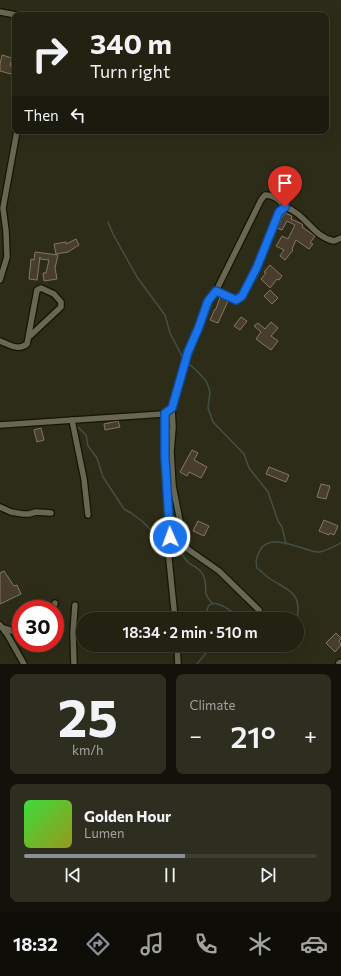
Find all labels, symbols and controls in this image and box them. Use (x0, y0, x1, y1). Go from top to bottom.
text: 340 m (90, 26, 172, 60)
icon: right (24, 28, 76, 80)
text: Turn right (90, 60, 170, 82)
icon: left (67, 104, 89, 126)
text: Then (24, 106, 59, 124)
pin (268, 166, 302, 207)
icon: arrive (274, 172, 296, 194)
position arrow (149, 516, 191, 558)
speed limit sign: 30 (12, 600, 64, 652)
text: 18:34 · 2 min · 510 m (123, 623, 258, 641)
text: 25 (58, 684, 118, 748)
text: Climate (190, 697, 235, 713)
text: 21° (230, 717, 276, 754)
text: − (190, 722, 202, 749)
text: + (304, 722, 317, 749)
text: km/h (72, 742, 104, 758)
text: Golden Hour (84, 807, 171, 825)
text: Lumen (84, 825, 124, 841)
icon: previous (62, 864, 84, 886)
icon: pause (159, 864, 181, 886)
icon: next (257, 864, 279, 886)
icon: directions (84, 930, 112, 958)
icon: music (138, 930, 166, 958)
icon: phone (192, 930, 220, 958)
icon: climate (246, 930, 274, 958)
icon: car (300, 930, 328, 958)
text: 18:32 (13, 933, 58, 955)

